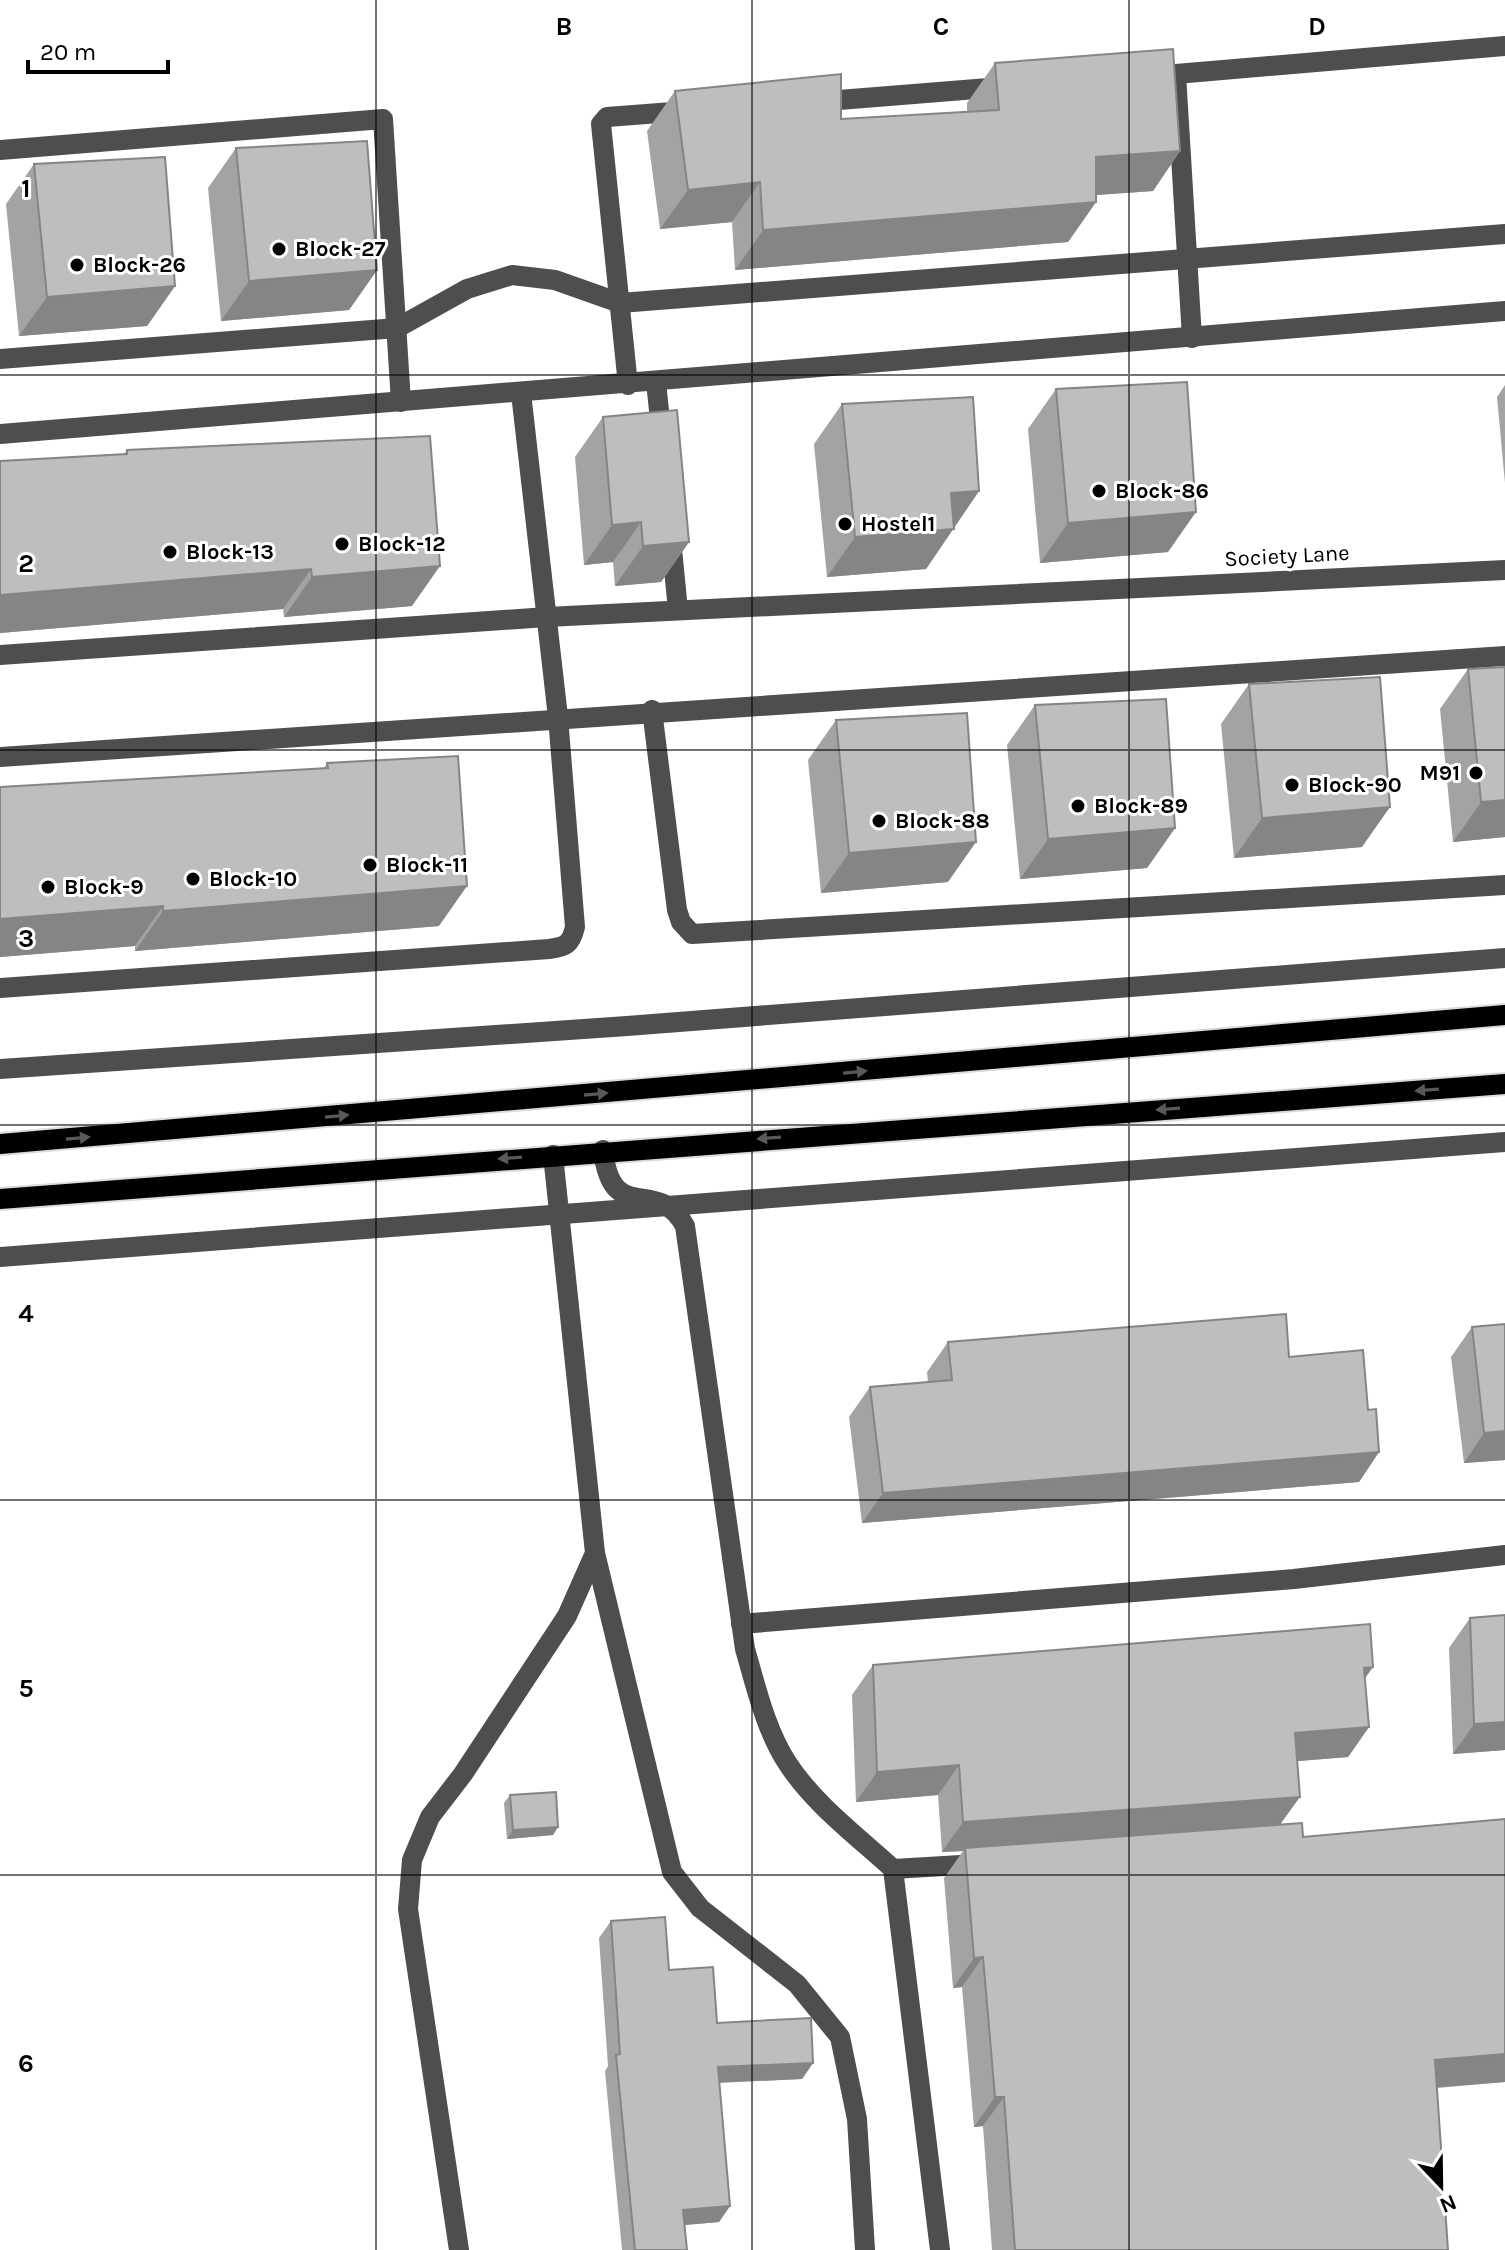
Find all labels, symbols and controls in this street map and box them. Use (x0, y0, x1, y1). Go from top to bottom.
text: B (556, 11, 572, 42)
text: C (933, 11, 949, 42)
text: D (1308, 11, 1326, 42)
scale bar (28, 24, 168, 74)
text: 20 m (40, 38, 96, 66)
text: 1 (21, 173, 31, 204)
place label: Block-27 (295, 236, 386, 262)
marker: Block-27 (270, 240, 288, 258)
place label: Block-26 (93, 252, 186, 278)
marker: Block-26 (68, 256, 86, 274)
place label: Block-86 (1115, 478, 1209, 504)
marker: Block-86 (1090, 482, 1108, 500)
place label: Hostel1 (861, 511, 935, 537)
marker: Hostel1 (836, 515, 854, 533)
place label: Block-12 (358, 531, 445, 557)
marker: Block-12 (333, 535, 351, 553)
place label: Block-13 (186, 539, 274, 565)
street label: Society Lane (1224, 540, 1350, 572)
marker: Block-13 (161, 543, 179, 561)
text: 2 (18, 548, 34, 579)
place label: M91 (1419, 760, 1460, 786)
marker: M91 (1467, 764, 1485, 782)
place label: Block-90 (1308, 772, 1402, 798)
marker: Block-90 (1283, 776, 1301, 794)
place label: Block-89 (1094, 793, 1188, 819)
marker: Block-89 (1069, 797, 1087, 815)
place label: Block-88 (895, 808, 990, 834)
marker: Block-88 (870, 812, 888, 830)
place label: Block-11 (386, 852, 468, 878)
marker: Block-11 (361, 856, 379, 874)
place label: Block-10 (209, 866, 297, 892)
marker: Block-10 (184, 870, 202, 888)
place label: Block-9 (64, 874, 144, 900)
marker: Block-9 (39, 878, 57, 896)
text: 3 (18, 923, 34, 954)
one-way arrow (843, 1065, 868, 1078)
one-way arrow (1414, 1084, 1439, 1097)
one-way arrow (584, 1087, 609, 1100)
one-way arrow (1155, 1103, 1180, 1116)
one-way arrow (325, 1109, 350, 1122)
one-way arrow (66, 1131, 91, 1144)
one-way arrow (756, 1132, 781, 1145)
one-way arrow (497, 1152, 522, 1165)
text: 4 (18, 1298, 34, 1329)
text: 5 (18, 1673, 34, 1704)
text: 6 (18, 2048, 34, 2079)
north arrow (1401, 2146, 1481, 2226)
text: N (1436, 2189, 1460, 2219)

